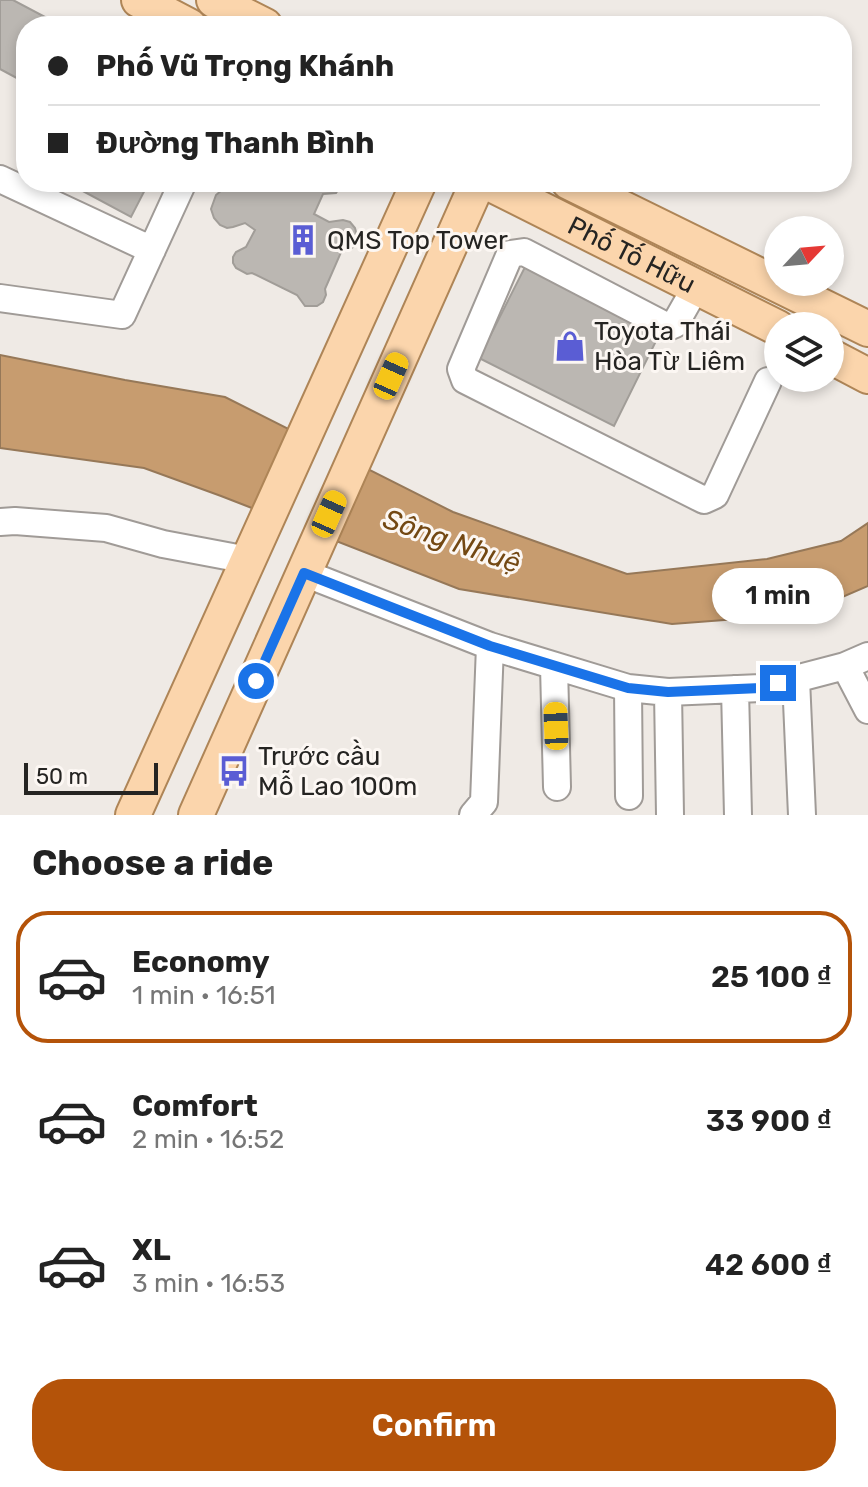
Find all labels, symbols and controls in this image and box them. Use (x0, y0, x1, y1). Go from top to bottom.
text: Phố Vũ Trọng Khánh (96, 48, 394, 84)
text: Đường Thanh Bình (96, 125, 374, 161)
street label: Phố Tố Hữu (563, 210, 701, 300)
north arrow (764, 216, 844, 296)
map controls (764, 216, 844, 392)
building icon: QMS Top Tower (286, 223, 320, 257)
place label: QMS Top Tower (327, 225, 508, 256)
button: layers (764, 312, 844, 392)
place label: Toyota Thái Hòa Từ Liêm (594, 316, 745, 377)
shop icon: Toyota Thái Hòa Từ Liêm (553, 329, 587, 363)
car (370, 349, 412, 403)
car (308, 487, 350, 541)
water label: Sông Nhuệ (379, 502, 525, 580)
callout: 1 min (712, 567, 844, 623)
text: 1 min (745, 580, 811, 611)
route start (238, 663, 274, 699)
route end (760, 665, 796, 701)
car (543, 702, 569, 750)
place label: Trước cầu Mỗ Lao 100m (258, 739, 417, 802)
bus stop icon: Trước cầu Mỗ Lao 100m (217, 754, 251, 788)
scale bar (24, 759, 158, 795)
text: 50 m (36, 763, 88, 790)
text: Choose a ride (32, 841, 273, 884)
icon: car (36, 941, 108, 1013)
text: Economy (132, 944, 270, 980)
text: 25 100 ₫ (711, 959, 832, 995)
text: 1 min · 16:51 (132, 980, 276, 1011)
icon: car (36, 1085, 108, 1157)
text: Comfort (132, 1088, 258, 1124)
text: 33 900 ₫ (706, 1103, 832, 1139)
text: 2 min · 16:52 (132, 1124, 284, 1155)
icon: car (36, 1229, 108, 1301)
text: XL (132, 1232, 171, 1268)
text: 42 600 ₫ (705, 1247, 832, 1283)
text: 3 min · 16:53 (132, 1268, 285, 1299)
button: Confirm (32, 1379, 836, 1471)

